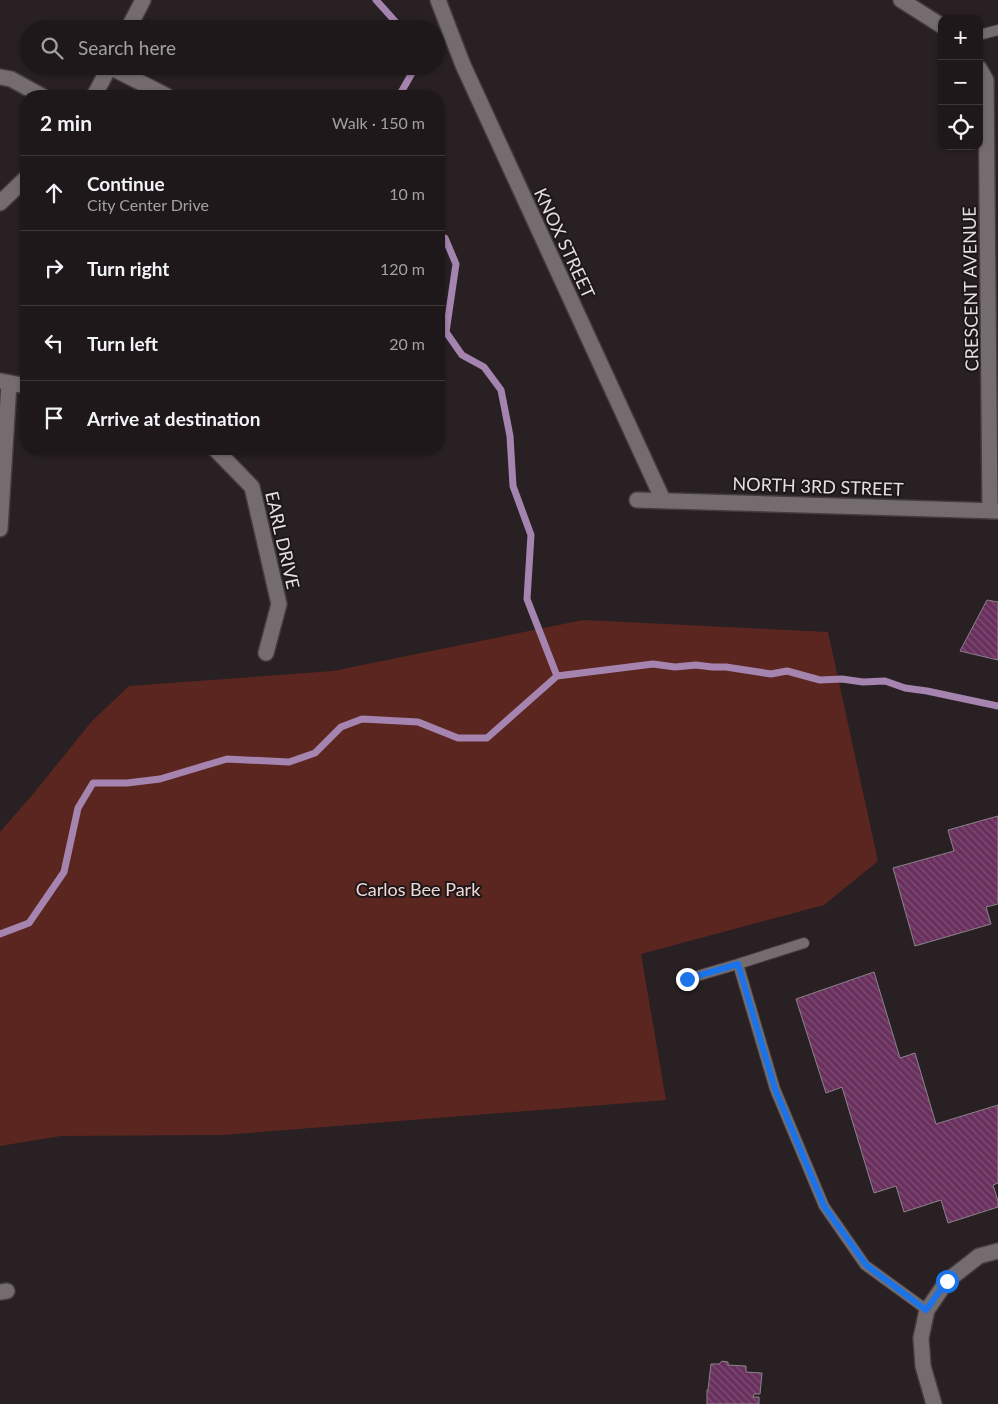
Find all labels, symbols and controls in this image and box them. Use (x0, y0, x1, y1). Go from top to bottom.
map controls (938, 15, 983, 150)
button: + (938, 15, 983, 60)
search box (20, 20, 445, 75)
icon: search (38, 34, 66, 62)
text: Search here (78, 36, 176, 59)
button: − (938, 60, 983, 105)
button: locate (938, 105, 983, 150)
text: 2 min (40, 110, 92, 135)
text: Walk · 150 m (332, 113, 425, 132)
text: Continue (87, 172, 165, 195)
icon: ahead (40, 179, 68, 207)
text: 10 m (389, 184, 425, 203)
street label: KNOX STREET (530, 184, 600, 302)
text: City Center Drive (87, 195, 209, 214)
street label: CRESCENT AVENUE (958, 206, 982, 372)
icon: right (40, 254, 68, 282)
text: Turn right (87, 257, 169, 280)
text: 120 m (380, 259, 425, 278)
icon: left (40, 329, 68, 357)
text: Turn left (87, 332, 158, 355)
text: 20 m (389, 334, 425, 353)
icon: arrive (40, 404, 68, 432)
text: Arrive at destination (87, 407, 260, 430)
street label: NORTH 3RD STREET (732, 472, 904, 500)
street label: EARL DRIVE (261, 489, 305, 591)
park label: Carlos Bee Park (356, 878, 481, 900)
route end (676, 968, 699, 991)
route start (936, 1270, 959, 1293)

